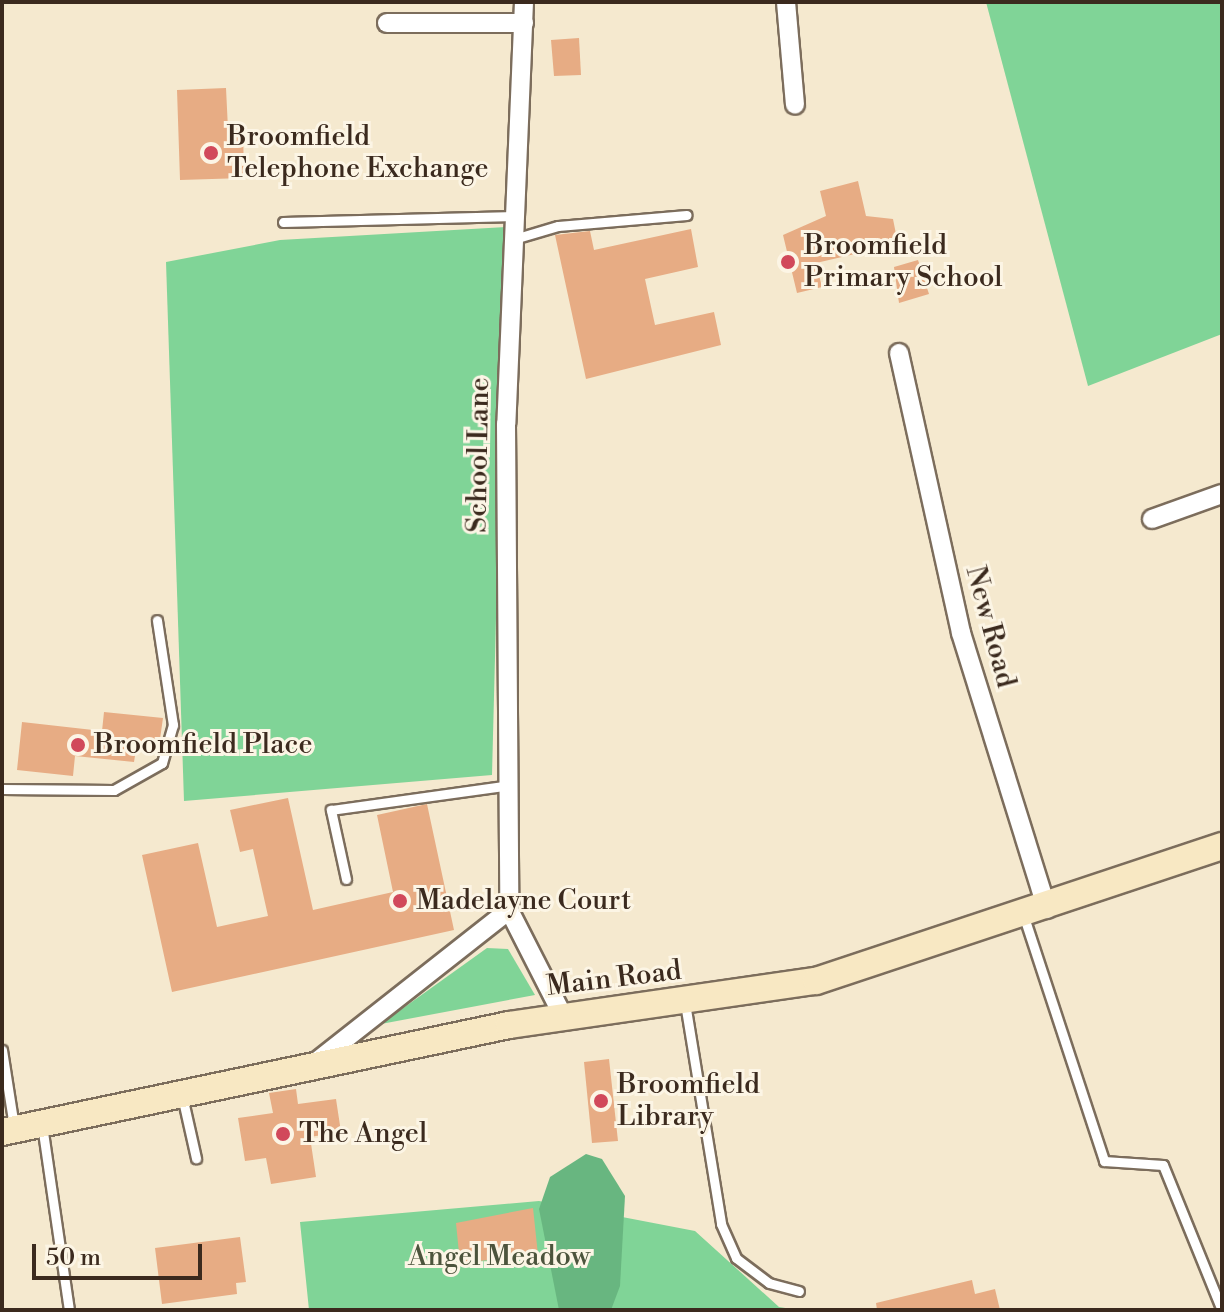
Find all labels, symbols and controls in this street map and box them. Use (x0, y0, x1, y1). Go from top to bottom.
place label: Broomfield Telephone Exchange (227, 120, 489, 186)
marker: Broomfield Telephone Exchange (202, 144, 220, 162)
place label: Broomfield Primary School (804, 229, 1003, 295)
marker: Broomfield Primary School (779, 253, 797, 271)
street label: School Lane (461, 377, 497, 533)
street label: New Road (958, 563, 1022, 691)
place label: Broomfield Place (94, 728, 313, 762)
marker: Broomfield Place (69, 736, 87, 754)
place label: Madelayne Court (416, 884, 631, 918)
marker: Madelayne Court (391, 892, 409, 910)
street label: Main Road (545, 954, 683, 1004)
place label: Broomfield Library (617, 1068, 760, 1134)
marker: Broomfield Library (592, 1092, 610, 1110)
place label: The Angel (299, 1117, 427, 1151)
marker: The Angel (274, 1125, 292, 1143)
scale bar (36, 1228, 206, 1278)
park label: Angel Meadow (408, 1240, 590, 1274)
text: 50 m (46, 1243, 101, 1273)

